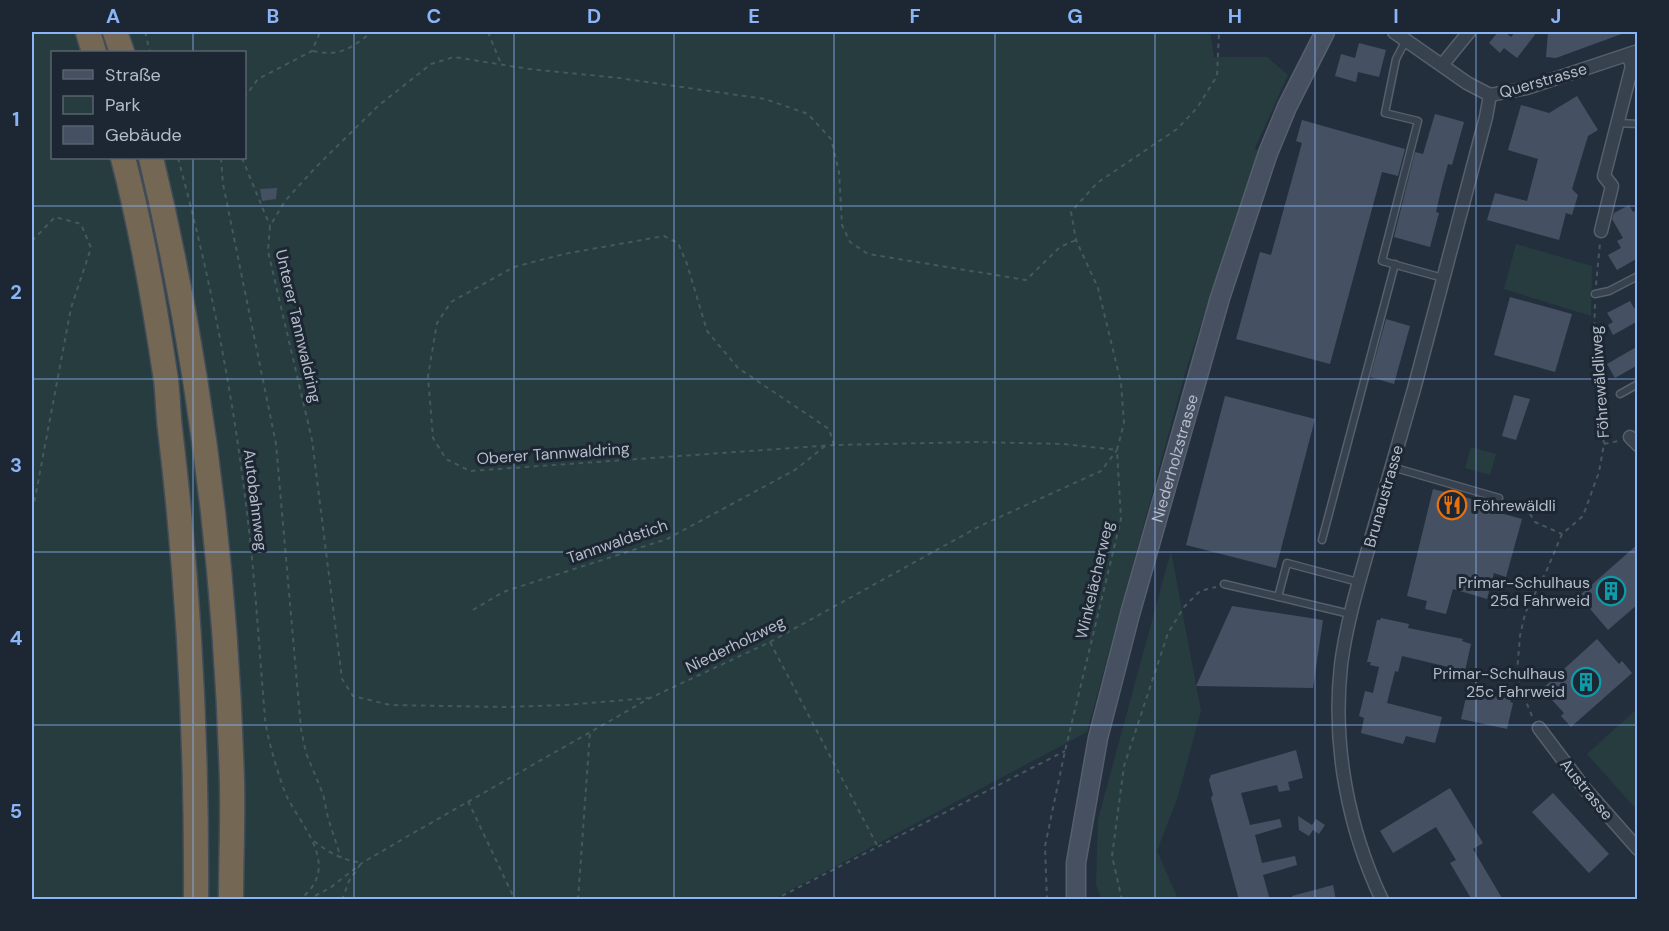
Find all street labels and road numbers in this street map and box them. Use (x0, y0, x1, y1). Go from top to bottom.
street label: Querstrasse (1497, 58, 1589, 103)
street label: Unterer Tannwaldring (271, 247, 326, 405)
street label: Föhrewäldliweg (1585, 325, 1614, 439)
street label: Niederholzstrasse (1147, 392, 1203, 525)
street label: Oberer Tannwaldring (476, 438, 630, 469)
street label: Brunaustrasse (1359, 443, 1408, 550)
street label: Autobahnweg (239, 448, 272, 552)
street label: Tannwaldstich (564, 514, 670, 569)
street label: Winkelächerweg (1071, 519, 1118, 641)
street label: Niederholzweg (682, 611, 789, 678)
street label: Austrasse (1555, 754, 1618, 824)

